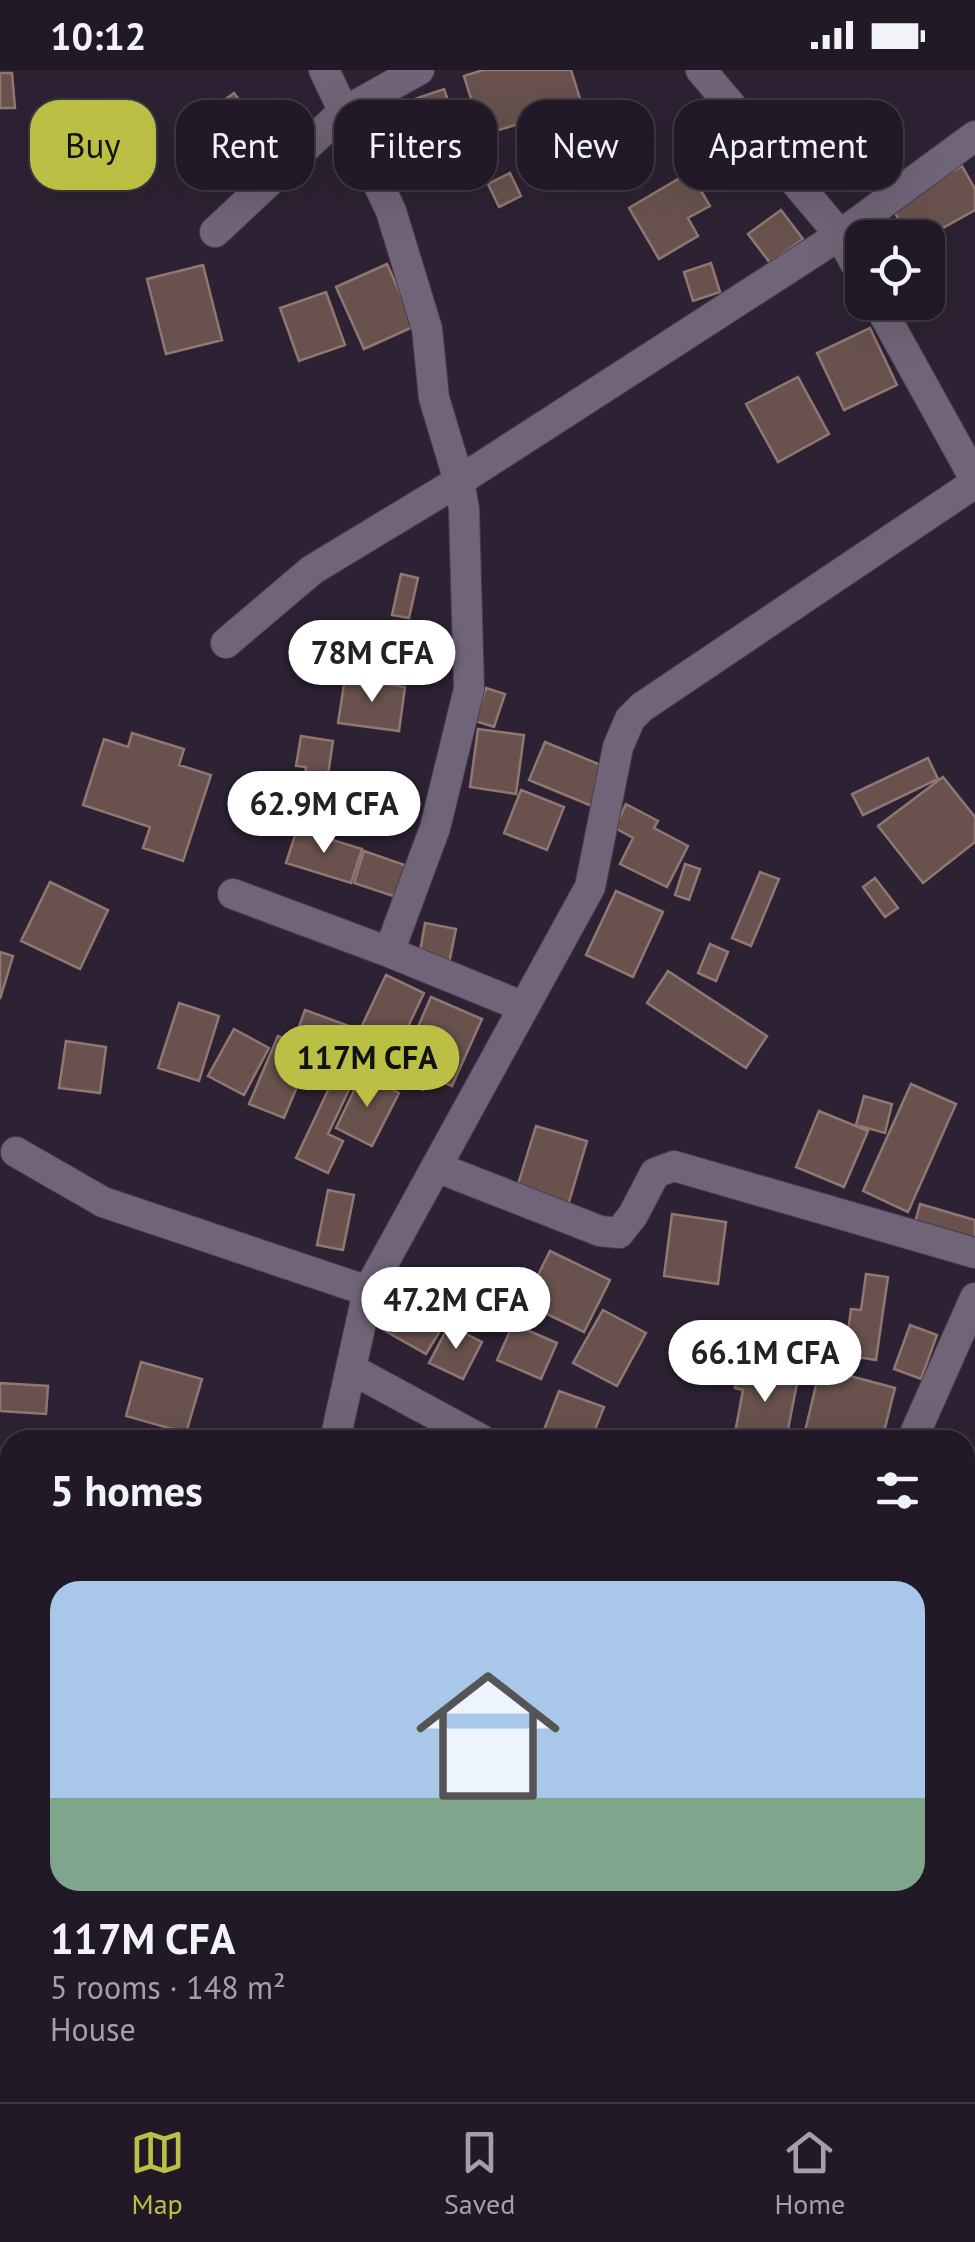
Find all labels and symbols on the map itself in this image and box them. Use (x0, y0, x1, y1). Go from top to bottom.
pin: 78M CFA (280, 620, 464, 705)
pin: 62.9M CFA (210, 771, 438, 856)
pin: 117M CFA (264, 1025, 470, 1110)
pin: 47.2M CFA (342, 1267, 570, 1352)
pin: 66.1M CFA (651, 1320, 879, 1405)

